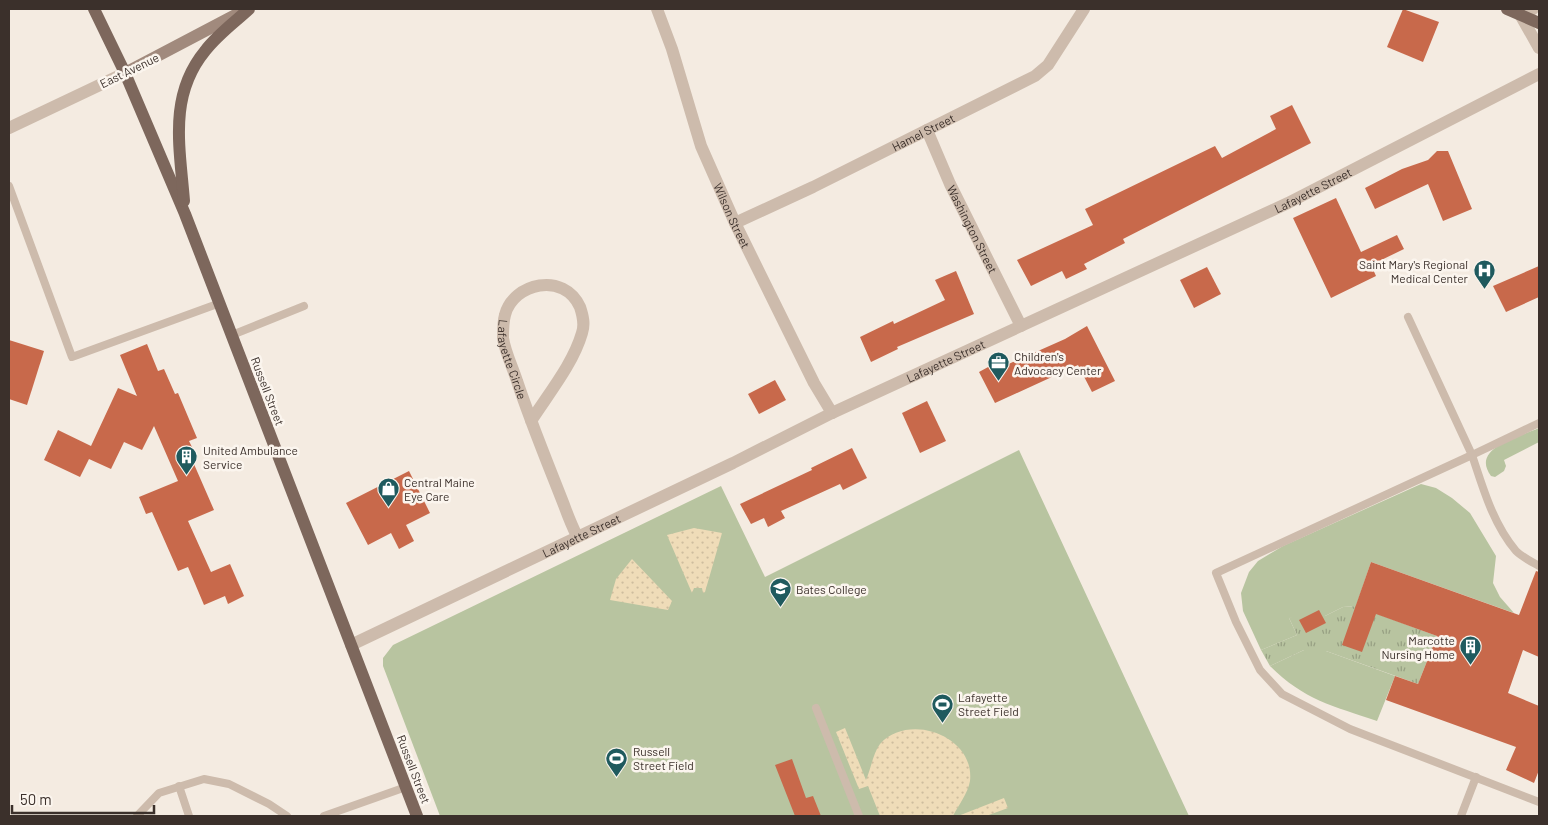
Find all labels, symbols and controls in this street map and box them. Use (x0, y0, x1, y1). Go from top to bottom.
street label: East Avenue (97, 50, 161, 90)
street label: Hamel Street (889, 110, 957, 153)
street label: Lafayette Street (1272, 165, 1354, 215)
street label: Wilson Street (711, 181, 753, 250)
street label: Washington Street (945, 183, 1000, 275)
place label: Saint Mary's Regional Medical Center (1359, 257, 1469, 285)
hospital icon: Saint Mary's Regional Medical Center (1472, 259, 1496, 290)
street label: Lafayette Circle (496, 319, 530, 401)
street label: Lafayette Street (904, 337, 987, 385)
place label: Children's Advocacy Center (1014, 349, 1102, 377)
office icon: Children's Advocacy Center (986, 351, 1010, 382)
street label: Russell Street (249, 355, 287, 427)
place label: United Ambulance Service (203, 443, 298, 471)
building icon: United Ambulance Service (175, 445, 199, 476)
place label: Central Maine Eye Care (404, 475, 475, 503)
shop icon: Central Maine Eye Care (376, 477, 400, 508)
street label: Lafayette Street (540, 511, 623, 560)
school or university icon: Bates College (768, 577, 792, 608)
place label: Bates College (796, 582, 867, 596)
place label: Marcotte Nursing Home (1381, 633, 1455, 661)
building icon: Marcotte Nursing Home (1459, 635, 1483, 666)
place label: Lafayette Street Field (958, 690, 1019, 718)
sports icon: Lafayette Street Field (930, 692, 954, 723)
street label: Russell Street (395, 733, 433, 805)
place label: Russell Street Field (633, 744, 694, 772)
sports icon: Russell Street Field (605, 746, 629, 777)
scale bar (12, 782, 155, 814)
text: 50 m (20, 790, 52, 808)

